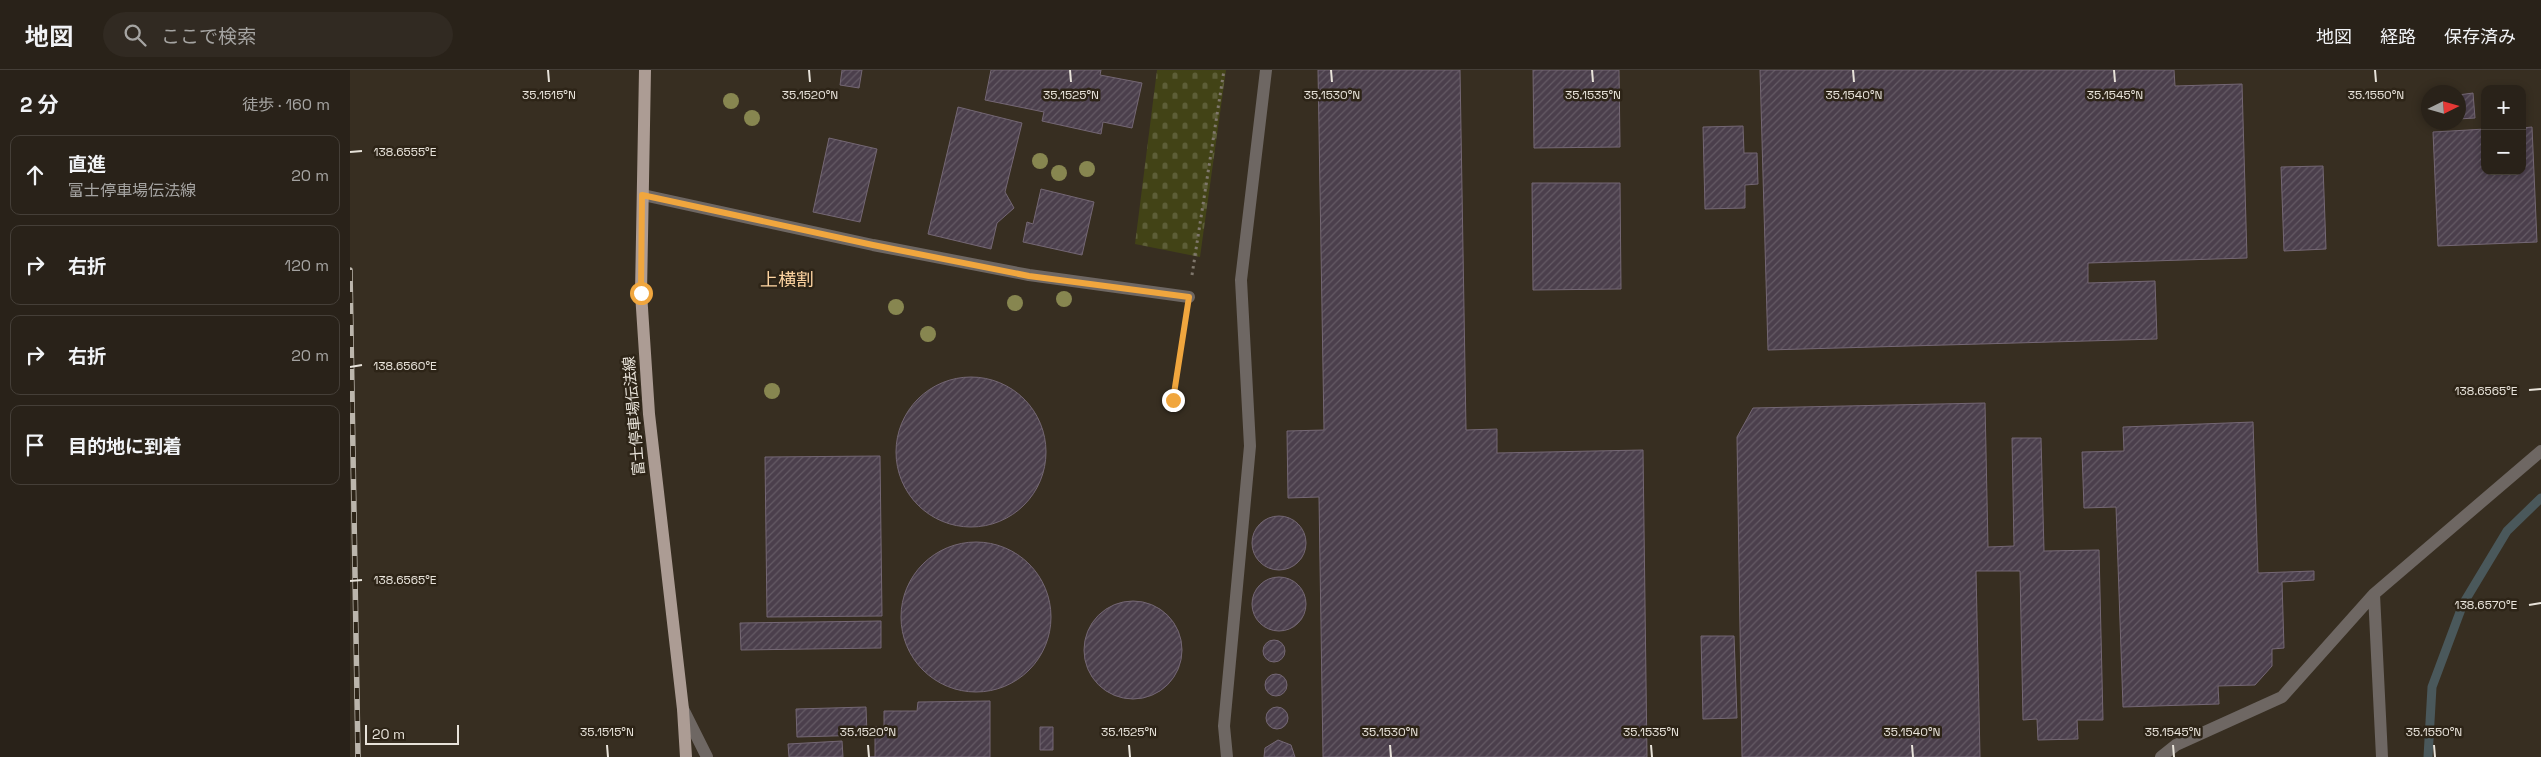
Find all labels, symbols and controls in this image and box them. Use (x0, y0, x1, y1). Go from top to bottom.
search box (103, 12, 453, 57)
text: 地図 (25, 21, 73, 52)
icon: search (121, 21, 149, 49)
text: ここで検索 (161, 24, 256, 49)
text: 地図 (2316, 25, 2352, 48)
text: 経路 (2380, 25, 2416, 48)
text: 保存済み (2444, 25, 2516, 48)
north arrow (2421, 85, 2466, 130)
map controls (2481, 85, 2526, 175)
button: + (2481, 85, 2526, 130)
text: 35.1515°N (522, 87, 576, 103)
text: 35.1520°N (782, 87, 838, 103)
text: 35.1525°N (1043, 87, 1099, 103)
text: 35.1530°N (1304, 87, 1360, 103)
text: 35.1535°N (1565, 87, 1621, 103)
text: 35.1540°N (1826, 87, 1882, 103)
text: 35.1545°N (2087, 87, 2143, 103)
text: 35.1550°N (2348, 87, 2404, 103)
text: 2 分 (20, 91, 59, 118)
text: 徒歩 · 160 m (242, 94, 330, 115)
button: − (2481, 130, 2526, 175)
text: 138.6555°E (374, 144, 437, 160)
text: 直進 (68, 152, 106, 177)
icon: ahead (21, 161, 49, 189)
text: 20 m (291, 165, 329, 186)
text: 富士停車場伝法線 (68, 180, 196, 201)
icon: right (21, 251, 49, 279)
text: 右折 (68, 254, 106, 279)
text: 120 m (285, 255, 329, 276)
district label: 上横割 (760, 268, 814, 291)
route start (630, 282, 653, 305)
icon: right (21, 341, 49, 369)
text: 右折 (68, 344, 106, 369)
text: 20 m (291, 345, 329, 366)
street label: 富士停車場伝法線 (619, 355, 648, 477)
text: 138.6560°E (373, 358, 437, 374)
text: 138.6565°E (2454, 383, 2518, 399)
route end (1162, 389, 1185, 412)
icon: arrive (21, 431, 49, 459)
text: 目的地に到着 (68, 434, 182, 459)
text: 138.6565°E (373, 572, 437, 588)
text: 138.6570°E (2455, 597, 2518, 613)
scale bar (365, 722, 459, 745)
text: 35.1515°N (580, 724, 634, 740)
text: 35.1520°N (840, 724, 896, 740)
text: 35.1525°N (1101, 724, 1157, 740)
text: 35.1530°N (1362, 724, 1418, 740)
text: 35.1535°N (1623, 724, 1679, 740)
text: 35.1540°N (1884, 724, 1940, 740)
text: 35.1545°N (2145, 724, 2201, 740)
text: 35.1550°N (2406, 724, 2462, 740)
text: 20 m (372, 725, 405, 743)

